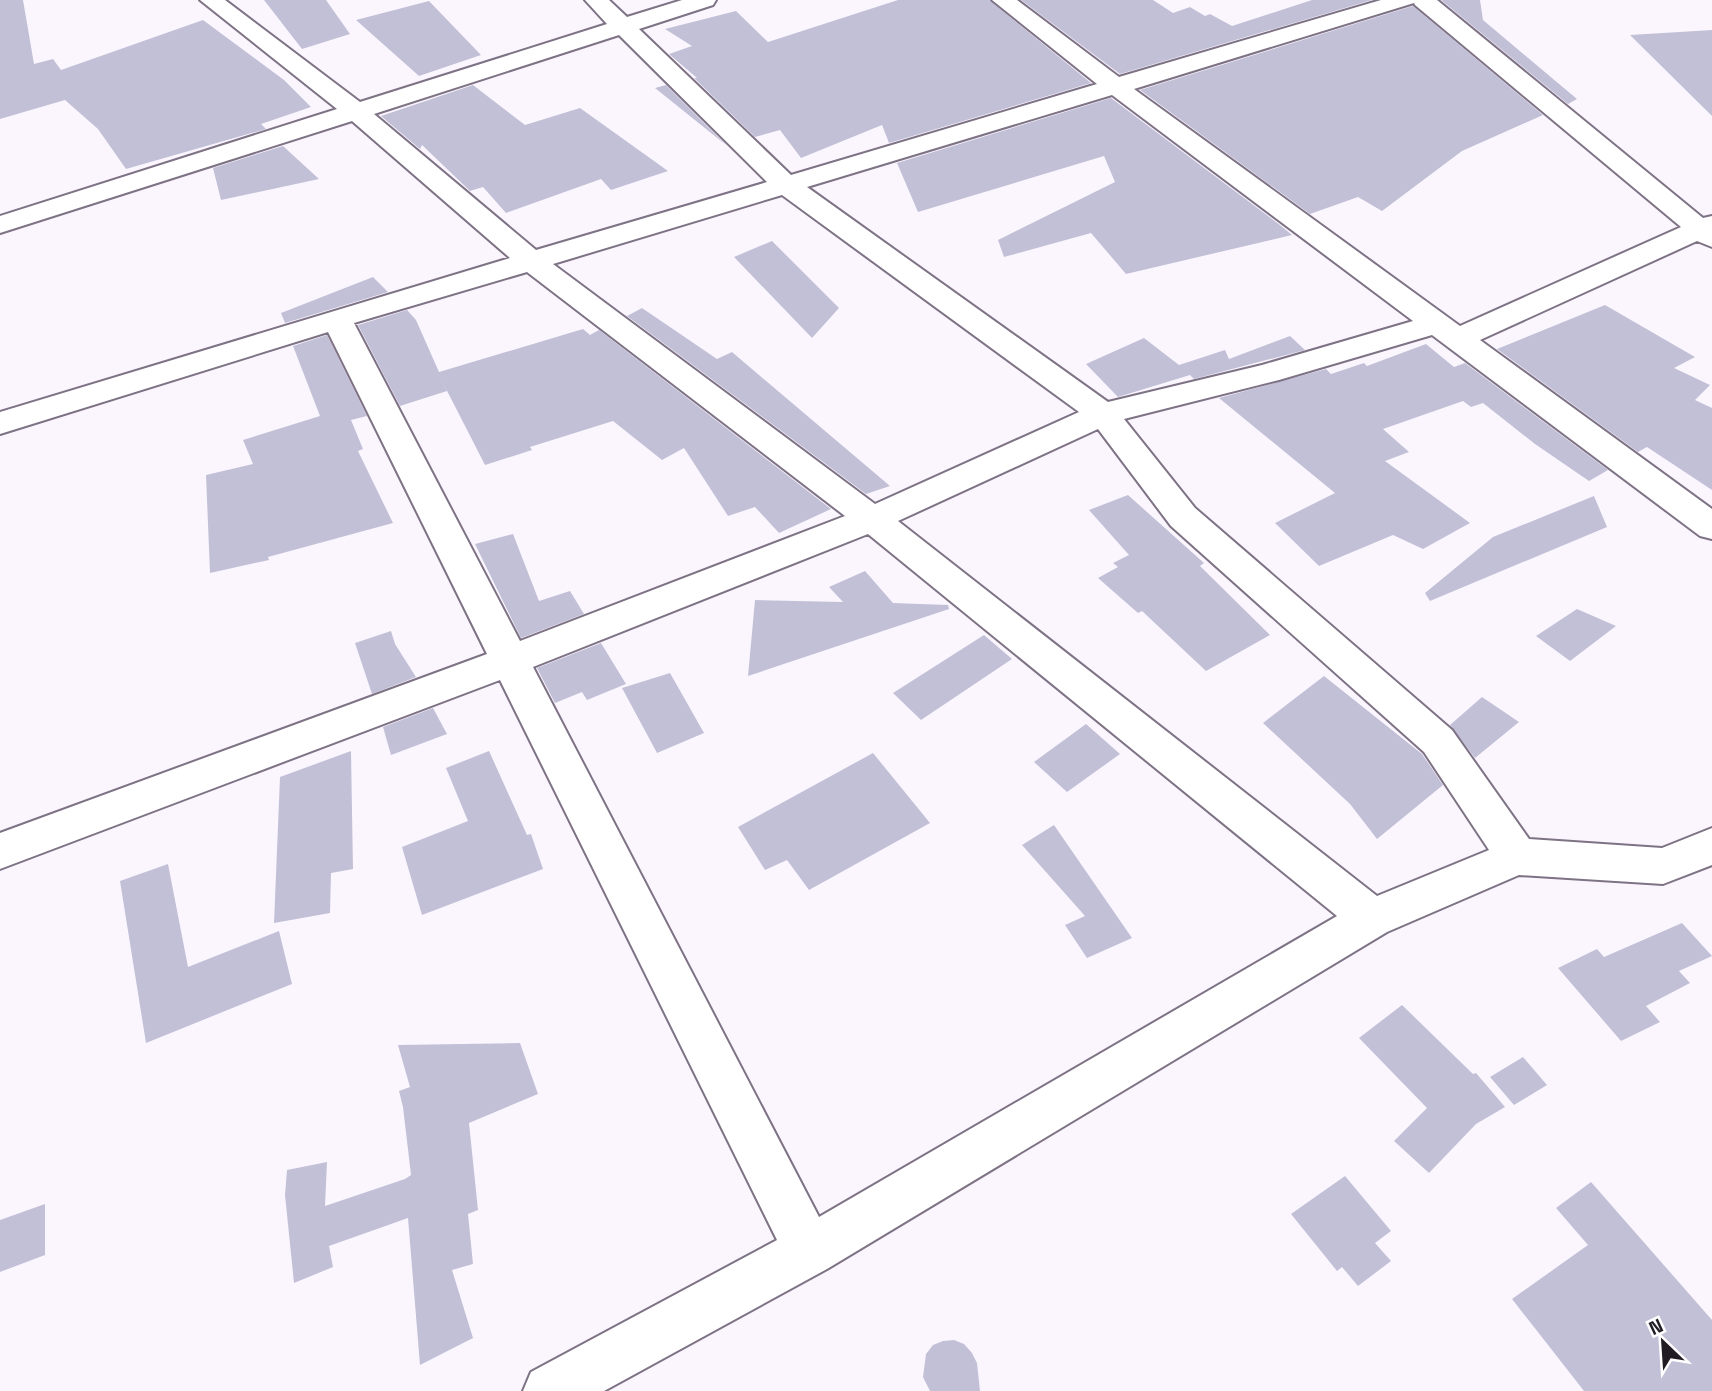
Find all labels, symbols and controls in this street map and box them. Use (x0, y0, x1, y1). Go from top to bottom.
north arrow (1628, 1307, 1698, 1377)
text: N (1645, 1313, 1667, 1341)

